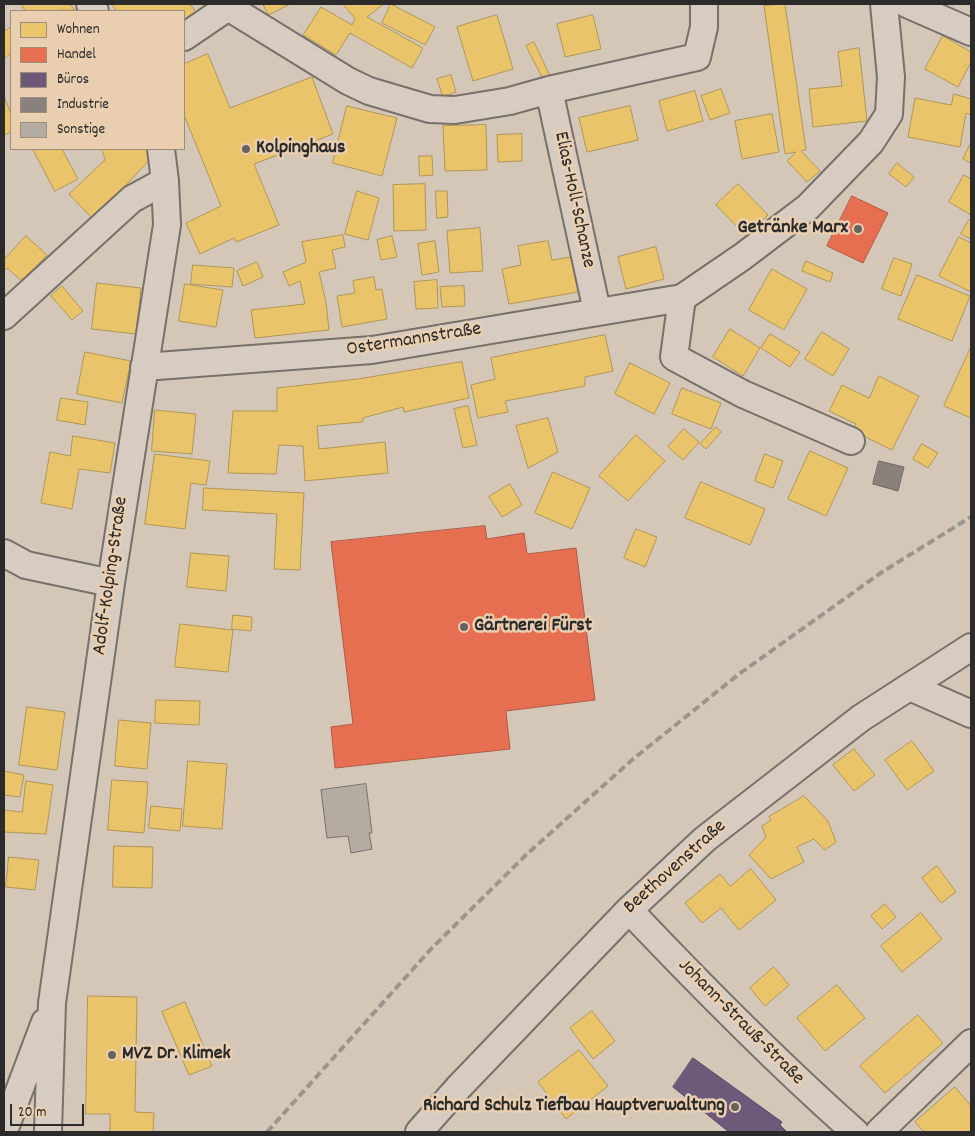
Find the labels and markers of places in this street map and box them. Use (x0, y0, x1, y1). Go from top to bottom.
place label: Kolpinghaus (256, 137, 345, 161)
marker: Kolpinghaus (240, 143, 252, 155)
place label: Getränke Marx (738, 217, 848, 241)
marker: Getränke Marx (852, 223, 864, 235)
place label: Gärtnerei Fürst (474, 615, 592, 639)
marker: Gärtnerei Fürst (458, 621, 470, 633)
place label: MVZ Dr. Klimek (122, 1043, 231, 1067)
marker: MVZ Dr. Klimek (106, 1049, 118, 1061)
place label: Richard Schulz Tiefbau Hauptverwaltung (423, 1095, 725, 1119)
marker: Richard Schulz Tiefbau Hauptverwaltung (729, 1101, 741, 1113)

